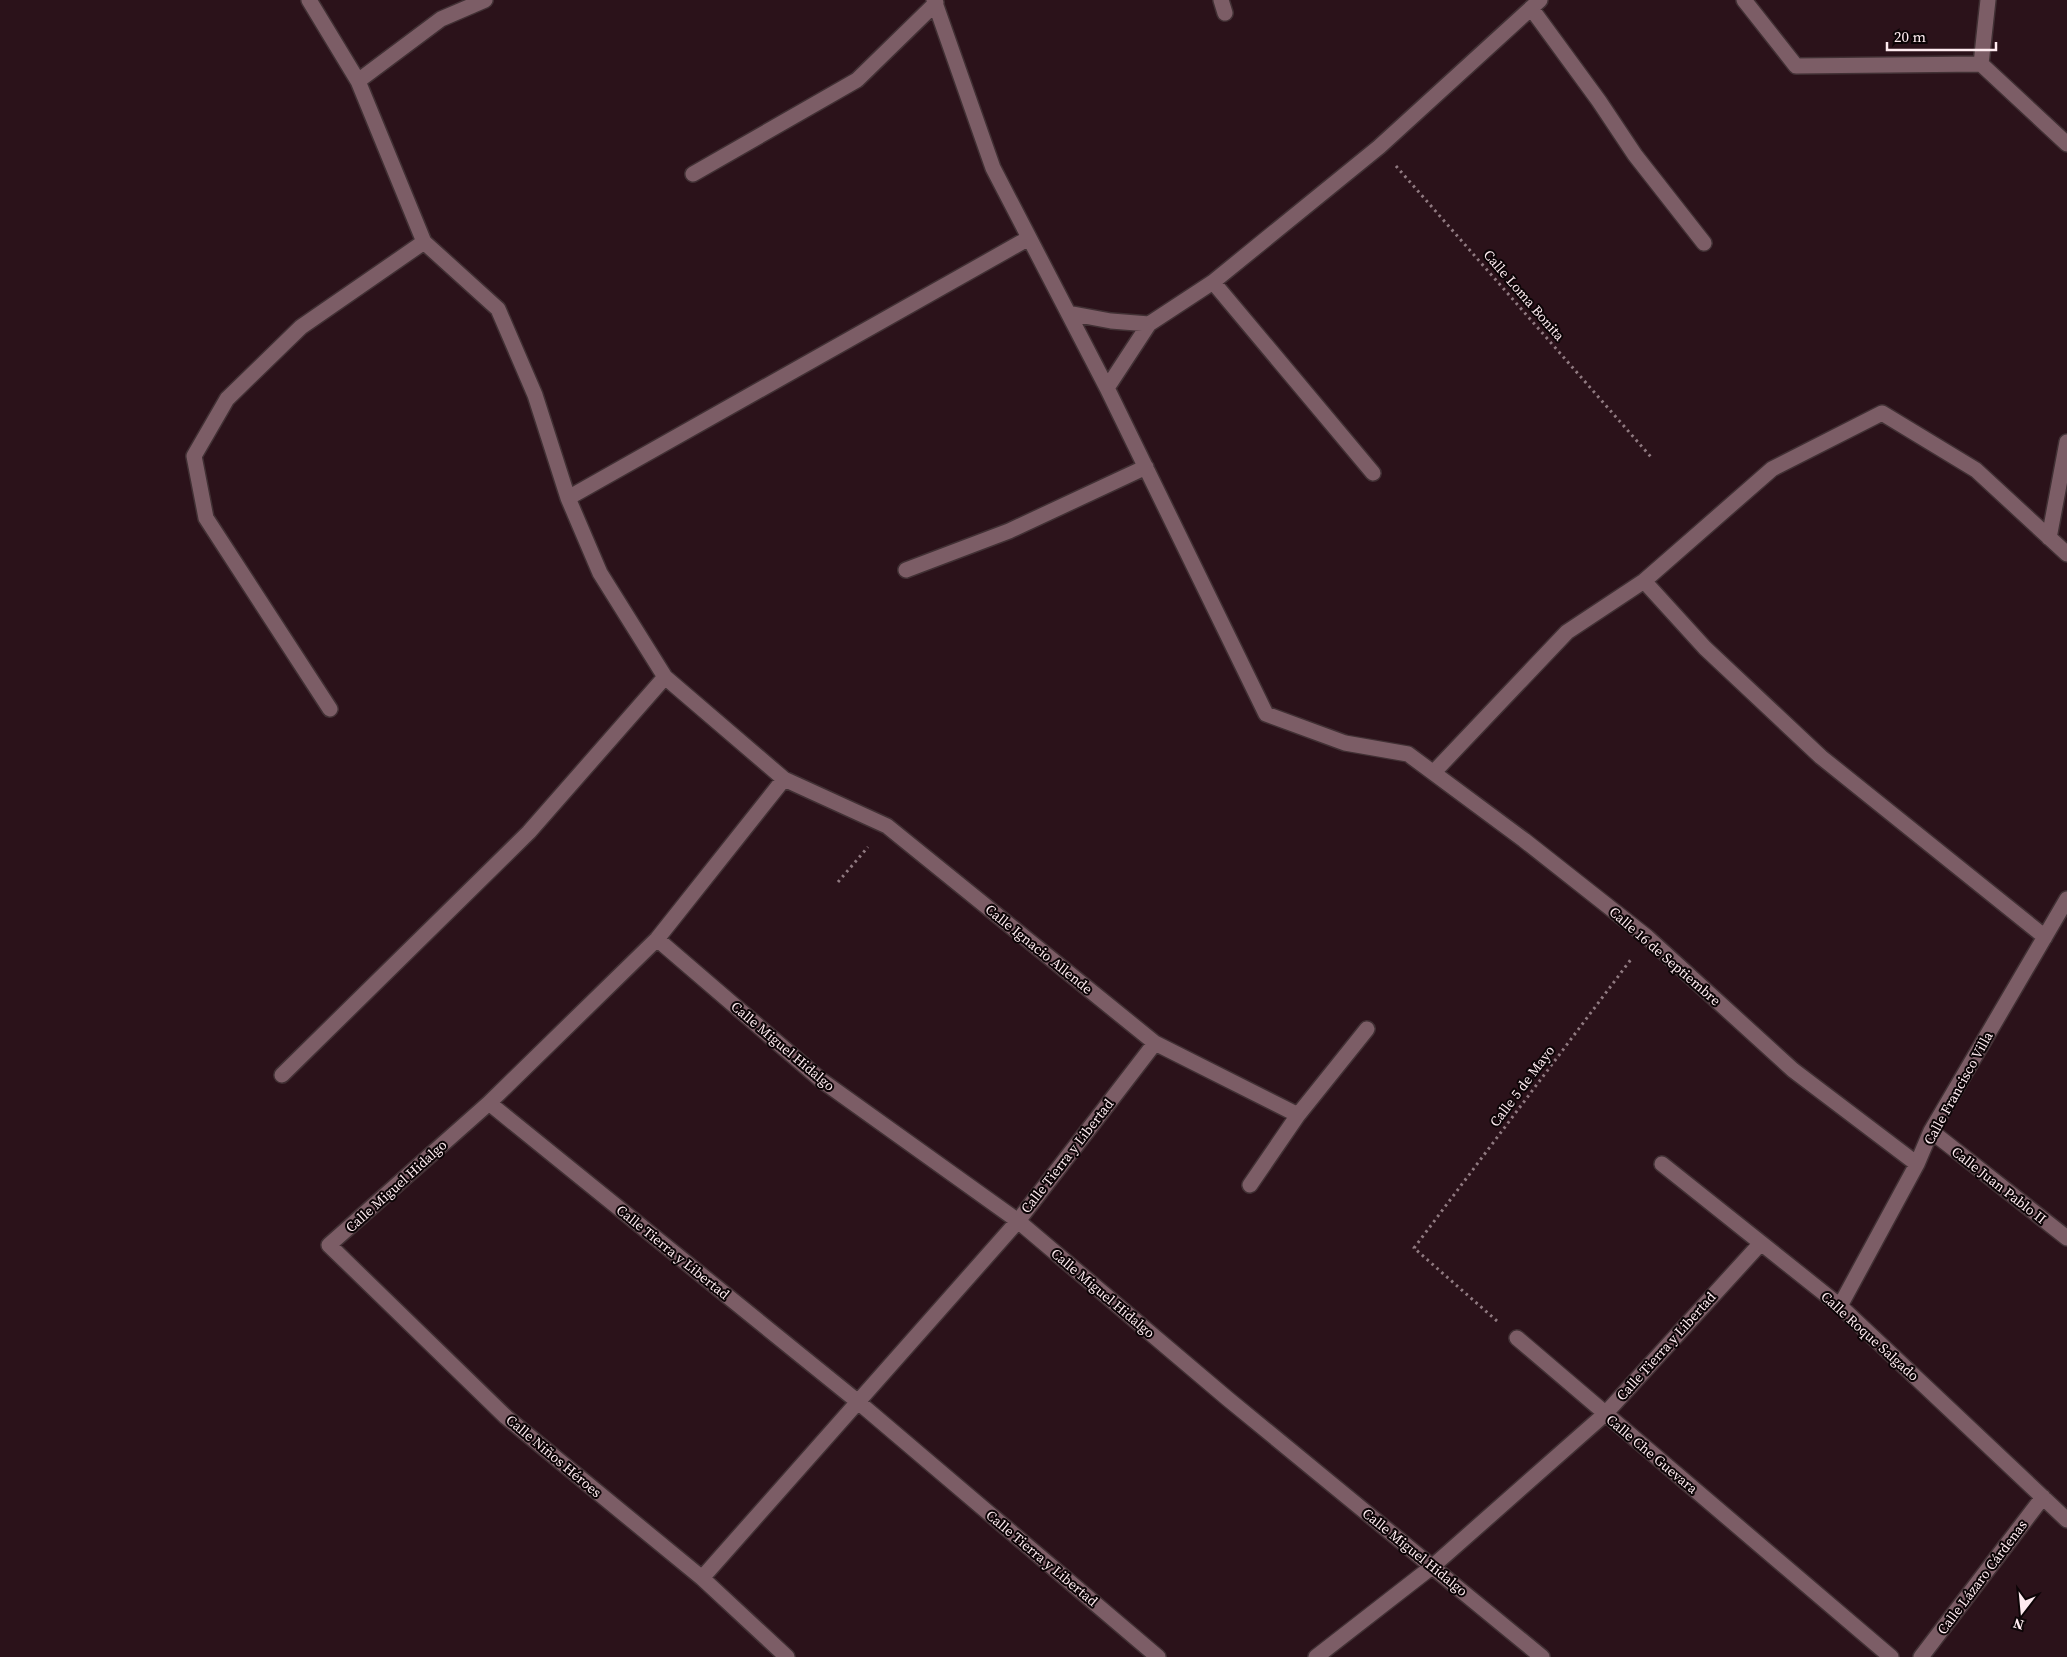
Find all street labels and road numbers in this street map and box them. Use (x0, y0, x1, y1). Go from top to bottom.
street label: Calle Loma Bonita (1479, 245, 1570, 345)
street label: Calle Ignacio Allende (981, 899, 1097, 999)
street label: Calle 16 de Septiembre (1605, 902, 1725, 1010)
street label: Calle Miguel Hidalgo (727, 997, 840, 1096)
street label: Calle Francisco Villa (1919, 1027, 1998, 1148)
street label: Calle 5 de Mayo (1485, 1041, 1559, 1131)
street label: Calle Tierra y Libertad (1016, 1095, 1118, 1217)
street label: Calle Miguel Hidalgo (341, 1135, 451, 1237)
street label: Calle Juan Pablo II (1947, 1142, 2051, 1228)
street label: Calle Tierra y Libertad (612, 1200, 734, 1304)
street label: Calle Miguel Hidalgo (1047, 1244, 1160, 1343)
street label: Calle Tierra y Libertad (1612, 1287, 1720, 1405)
street label: Calle Roque Salgado (1817, 1287, 1924, 1386)
street label: Calle Niños Héroes (502, 1410, 606, 1502)
street label: Calle Che Guevara (1602, 1410, 1703, 1499)
street label: Calle Miguel Hidalgo (1358, 1503, 1472, 1601)
street label: Calle Tierra y Libertad (982, 1505, 1102, 1611)
street label: Calle Lázaro Cárdenas (1932, 1516, 2032, 1638)

